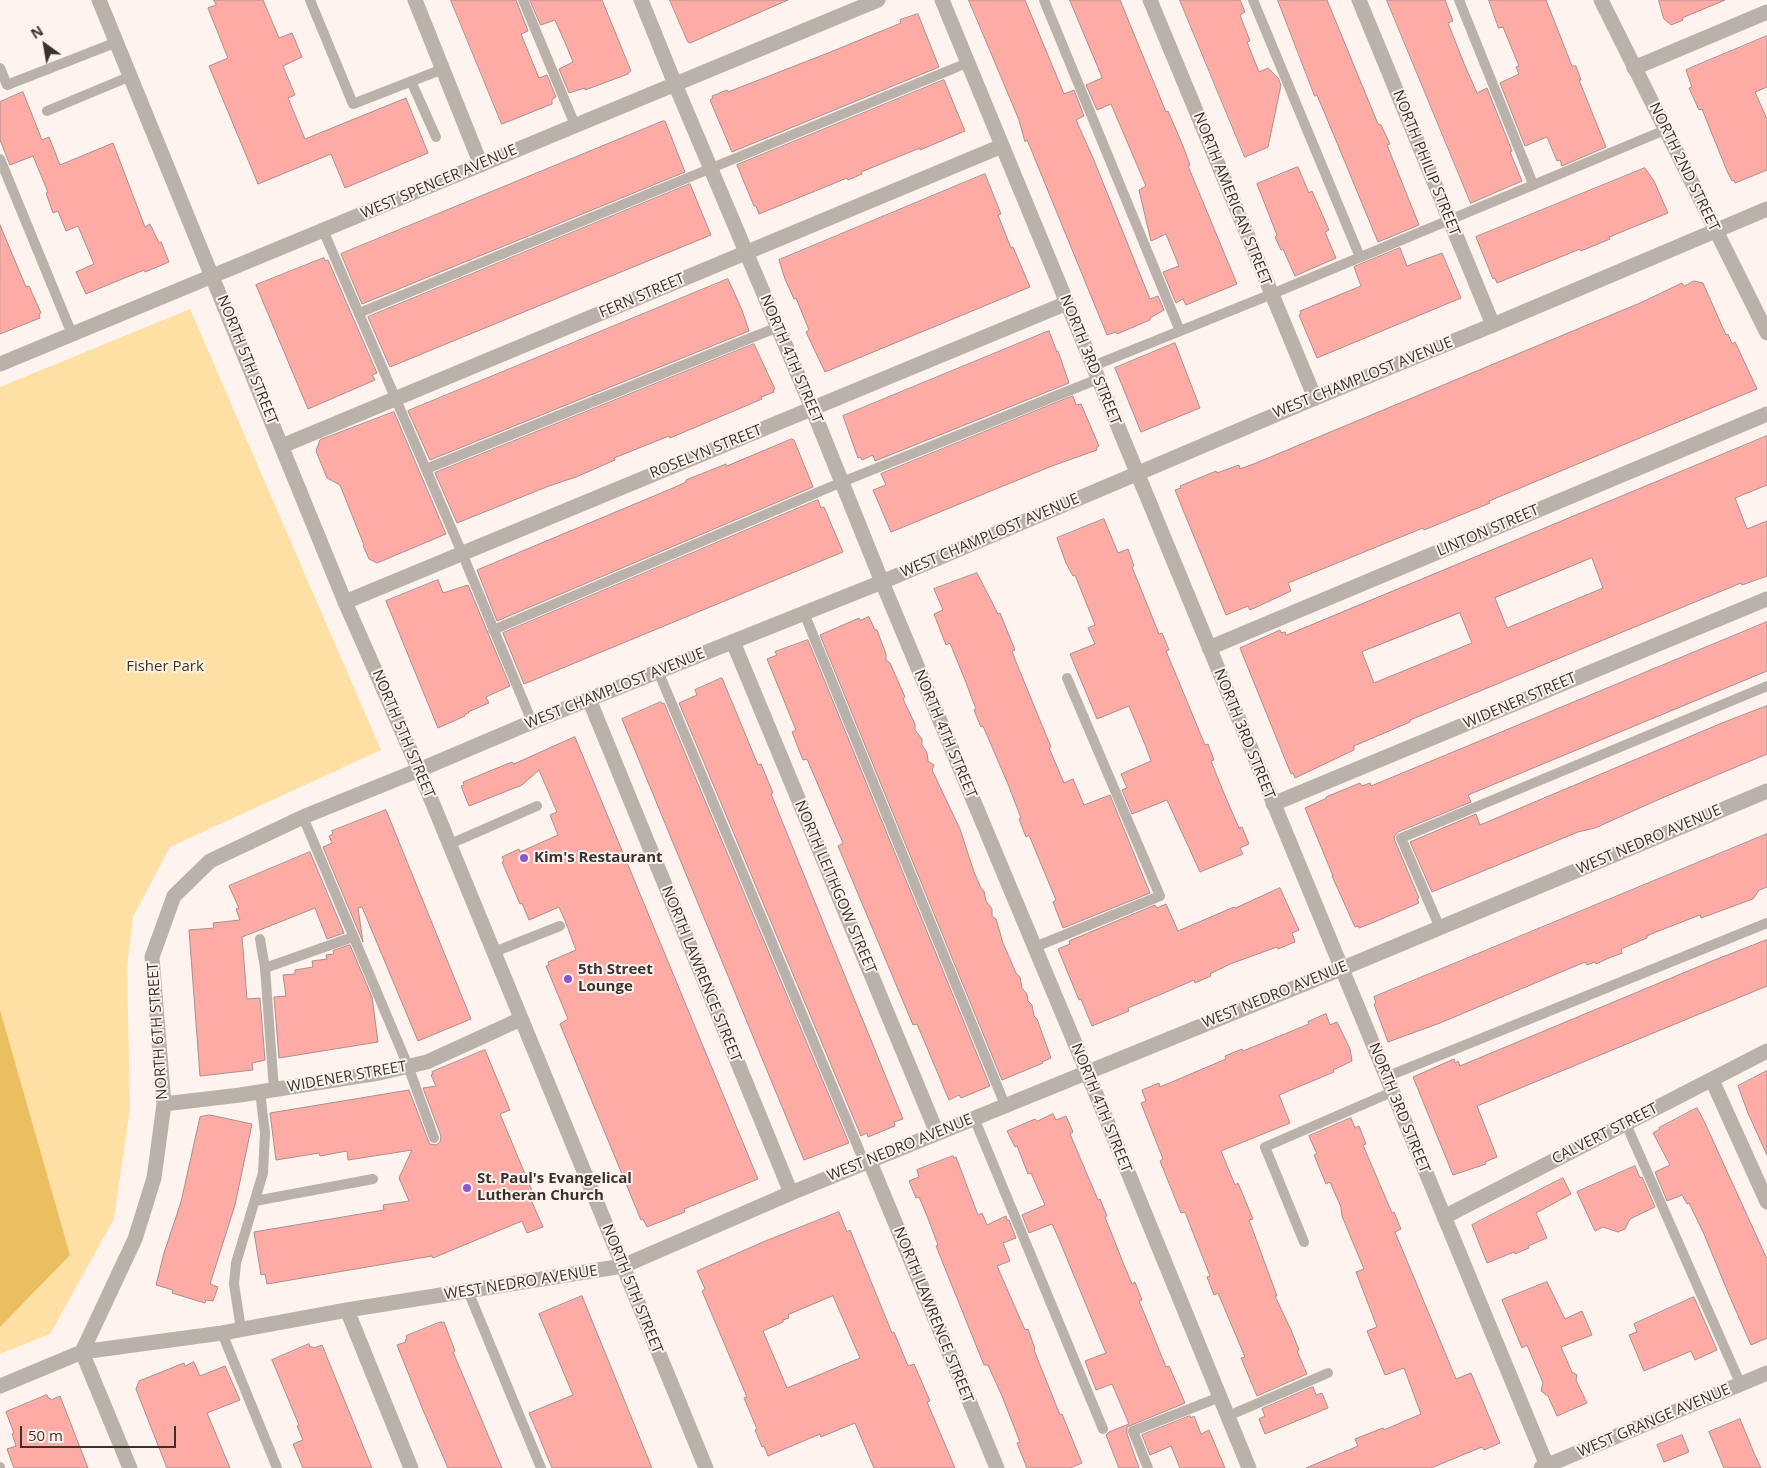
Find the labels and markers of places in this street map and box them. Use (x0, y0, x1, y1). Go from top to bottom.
place label: Kim's Restaurant (534, 849, 663, 867)
marker: Kim's Restaurant (518, 852, 530, 864)
place label: 5th Street Lounge (578, 961, 653, 996)
marker: 5th Street Lounge (562, 973, 574, 985)
place label: St. Paul's Evangelical Lutheran Church (477, 1170, 632, 1205)
marker: St. Paul's Evangelical Lutheran Church (461, 1182, 473, 1194)

